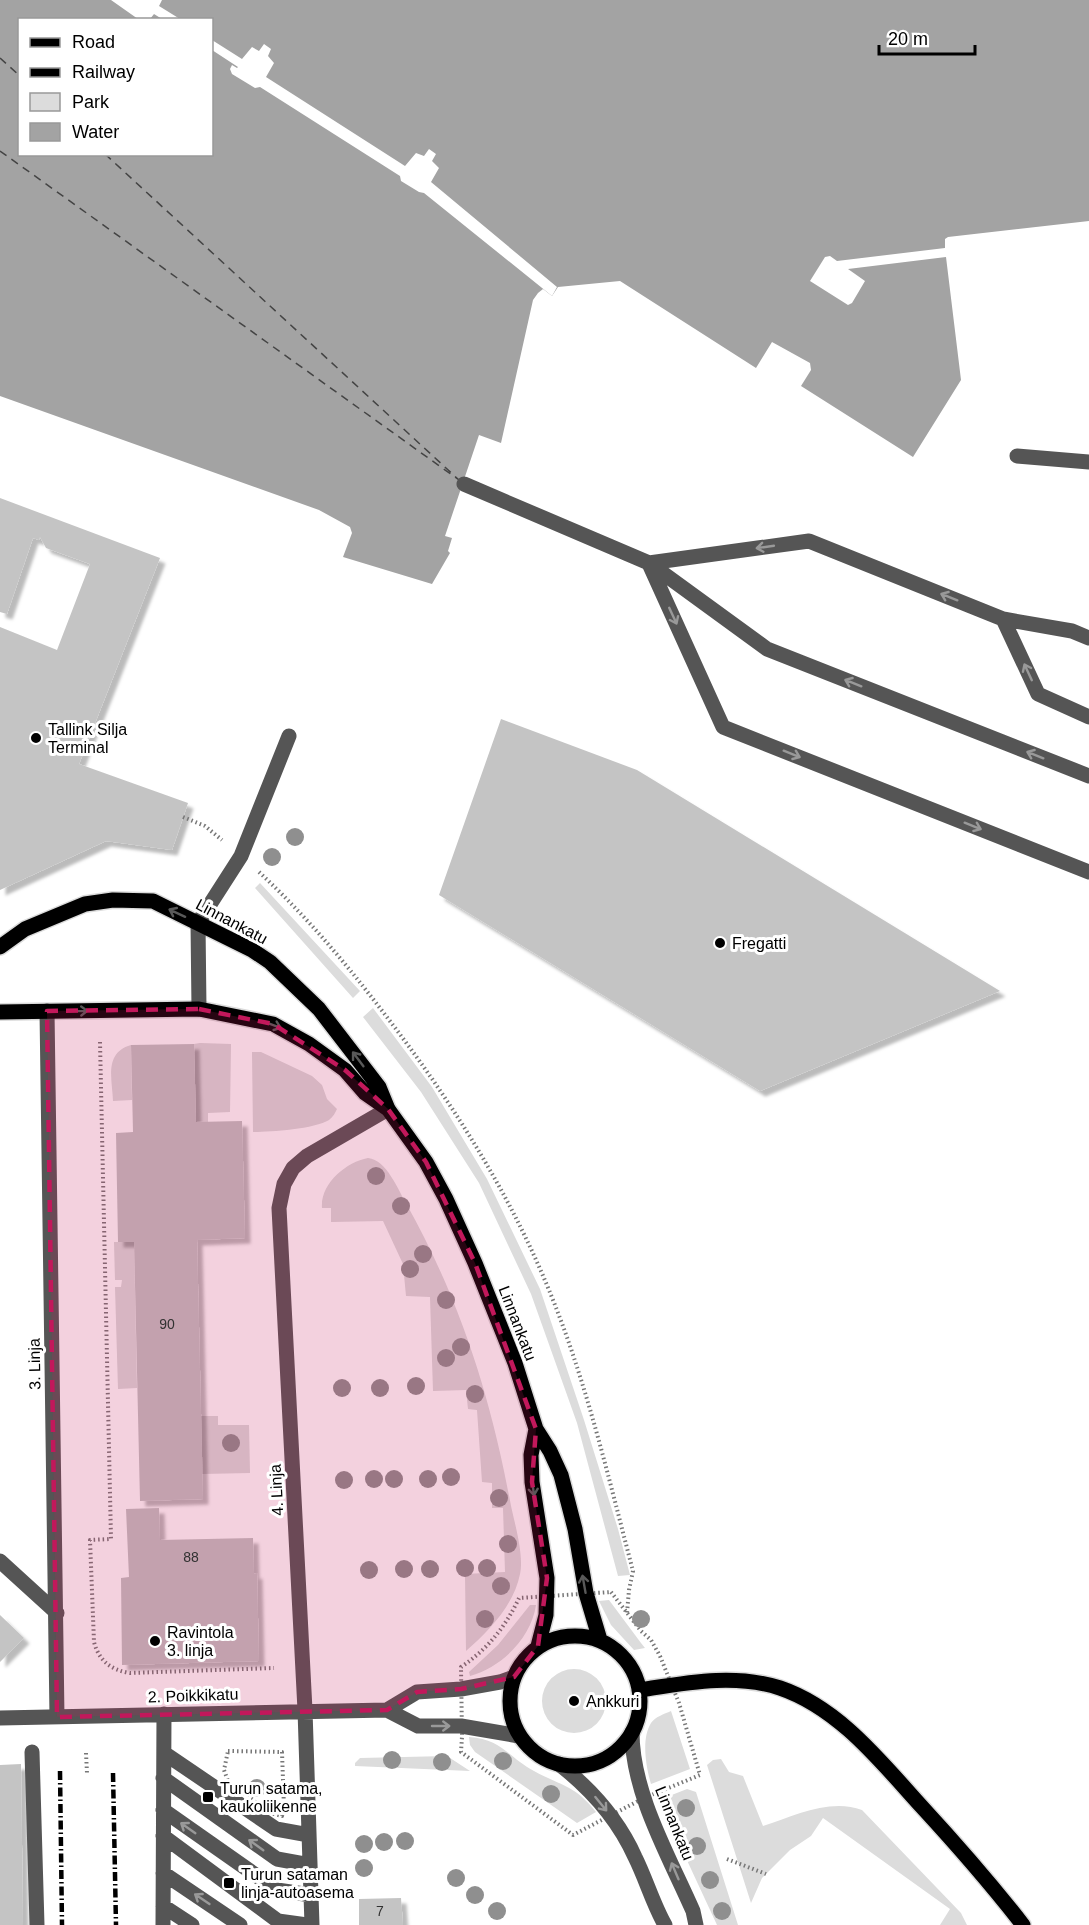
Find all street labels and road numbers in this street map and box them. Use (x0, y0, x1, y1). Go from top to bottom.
street label: Linnankatu (193, 896, 270, 947)
street label: Linnankatu (496, 1284, 539, 1363)
street label: 3. Linja (26, 1338, 43, 1390)
street label: 4. Linja (267, 1464, 286, 1516)
street label: 2. Poikkikatu (147, 1685, 239, 1706)
street label: Linnankatu (652, 1784, 697, 1863)

